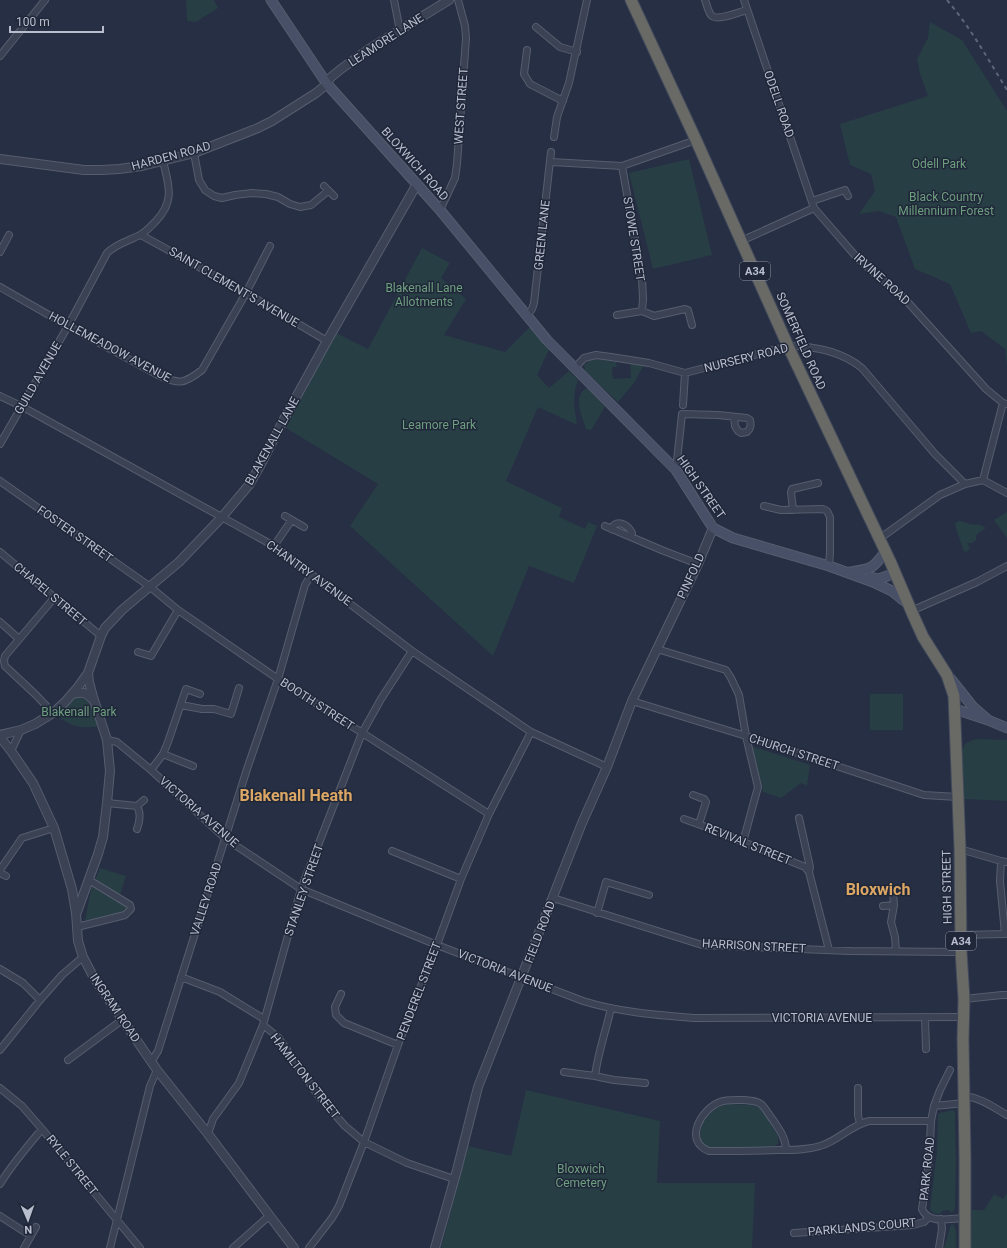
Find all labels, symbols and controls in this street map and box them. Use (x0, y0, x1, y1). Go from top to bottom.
scale bar (10, 8, 103, 34)
street label: LEAMORE LANE (346, 10, 426, 70)
text: 100 m (16, 15, 50, 29)
street label: WEST STREET (451, 67, 471, 145)
street label: ODELL ROAD (761, 69, 797, 140)
street label: BLOXWICH ROAD (378, 124, 452, 204)
street label: HARDEN ROAD (130, 139, 212, 173)
park label: Odell Park (912, 157, 967, 171)
park label: Black Country Millennium Forest (898, 190, 994, 218)
street label: STOWE STREET (620, 196, 648, 282)
street label: GREEN LANE (531, 199, 553, 271)
street label: SAINT CLEMENT'S AVENUE (167, 244, 302, 330)
street label: IRVINE ROAD (851, 250, 913, 308)
road number: A34 (740, 262, 770, 280)
park label: Blakenall Lane Allotments (385, 281, 463, 309)
street label: SOMERFIELD ROAD (773, 290, 829, 392)
street label: HOLLEMEADOW AVENUE (47, 309, 174, 385)
street label: GUILD AVENUE (12, 339, 65, 417)
street label: NURSERY ROAD (702, 341, 790, 375)
street label: BLAKENALL LANE (242, 394, 302, 487)
park label: Leamore Park (402, 418, 477, 432)
street label: HIGH STREET (674, 453, 728, 521)
street label: FOSTER STREET (35, 503, 115, 565)
street label: CHANTRY AVENUE (264, 537, 355, 609)
street label: PINFOLD (674, 551, 708, 601)
street label: CHAPEL STREET (11, 559, 89, 629)
street label: BOOTH STREET (277, 675, 357, 733)
park label: Blakenall Park (41, 705, 118, 719)
street label: CHURCH STREET (747, 731, 841, 773)
street label: VICTORIA AVENUE (157, 774, 242, 850)
district label: Blakenall Heath (240, 786, 352, 805)
street label: REVIVAL STREET (703, 820, 793, 868)
street label: STANLEY STREET (282, 842, 326, 938)
street label: HIGH STREET (939, 850, 955, 924)
street label: VALLEY ROAD (188, 860, 224, 937)
district label: Bloxwich (846, 880, 910, 899)
street label: FIELD ROAD (522, 899, 558, 965)
road number: A34 (946, 932, 976, 950)
street label: HARRISON STREET (702, 936, 806, 956)
street label: PENDEREL STREET (394, 940, 444, 1042)
street label: VICTORIA AVENUE (456, 946, 554, 996)
street label: INGRAM ROAD (87, 971, 143, 1045)
street label: VICTORIA AVENUE (772, 1011, 872, 1025)
street label: HAMILTON STREET (267, 1031, 343, 1121)
street label: RYLE STREET (44, 1132, 100, 1198)
street label: PARK ROAD (917, 1136, 937, 1201)
park label: Bloxwich Cemetery (555, 1162, 607, 1190)
north arrow (8, 1200, 48, 1240)
street label: PARKLANDS COURT (807, 1215, 917, 1239)
text: N (24, 1223, 32, 1236)

